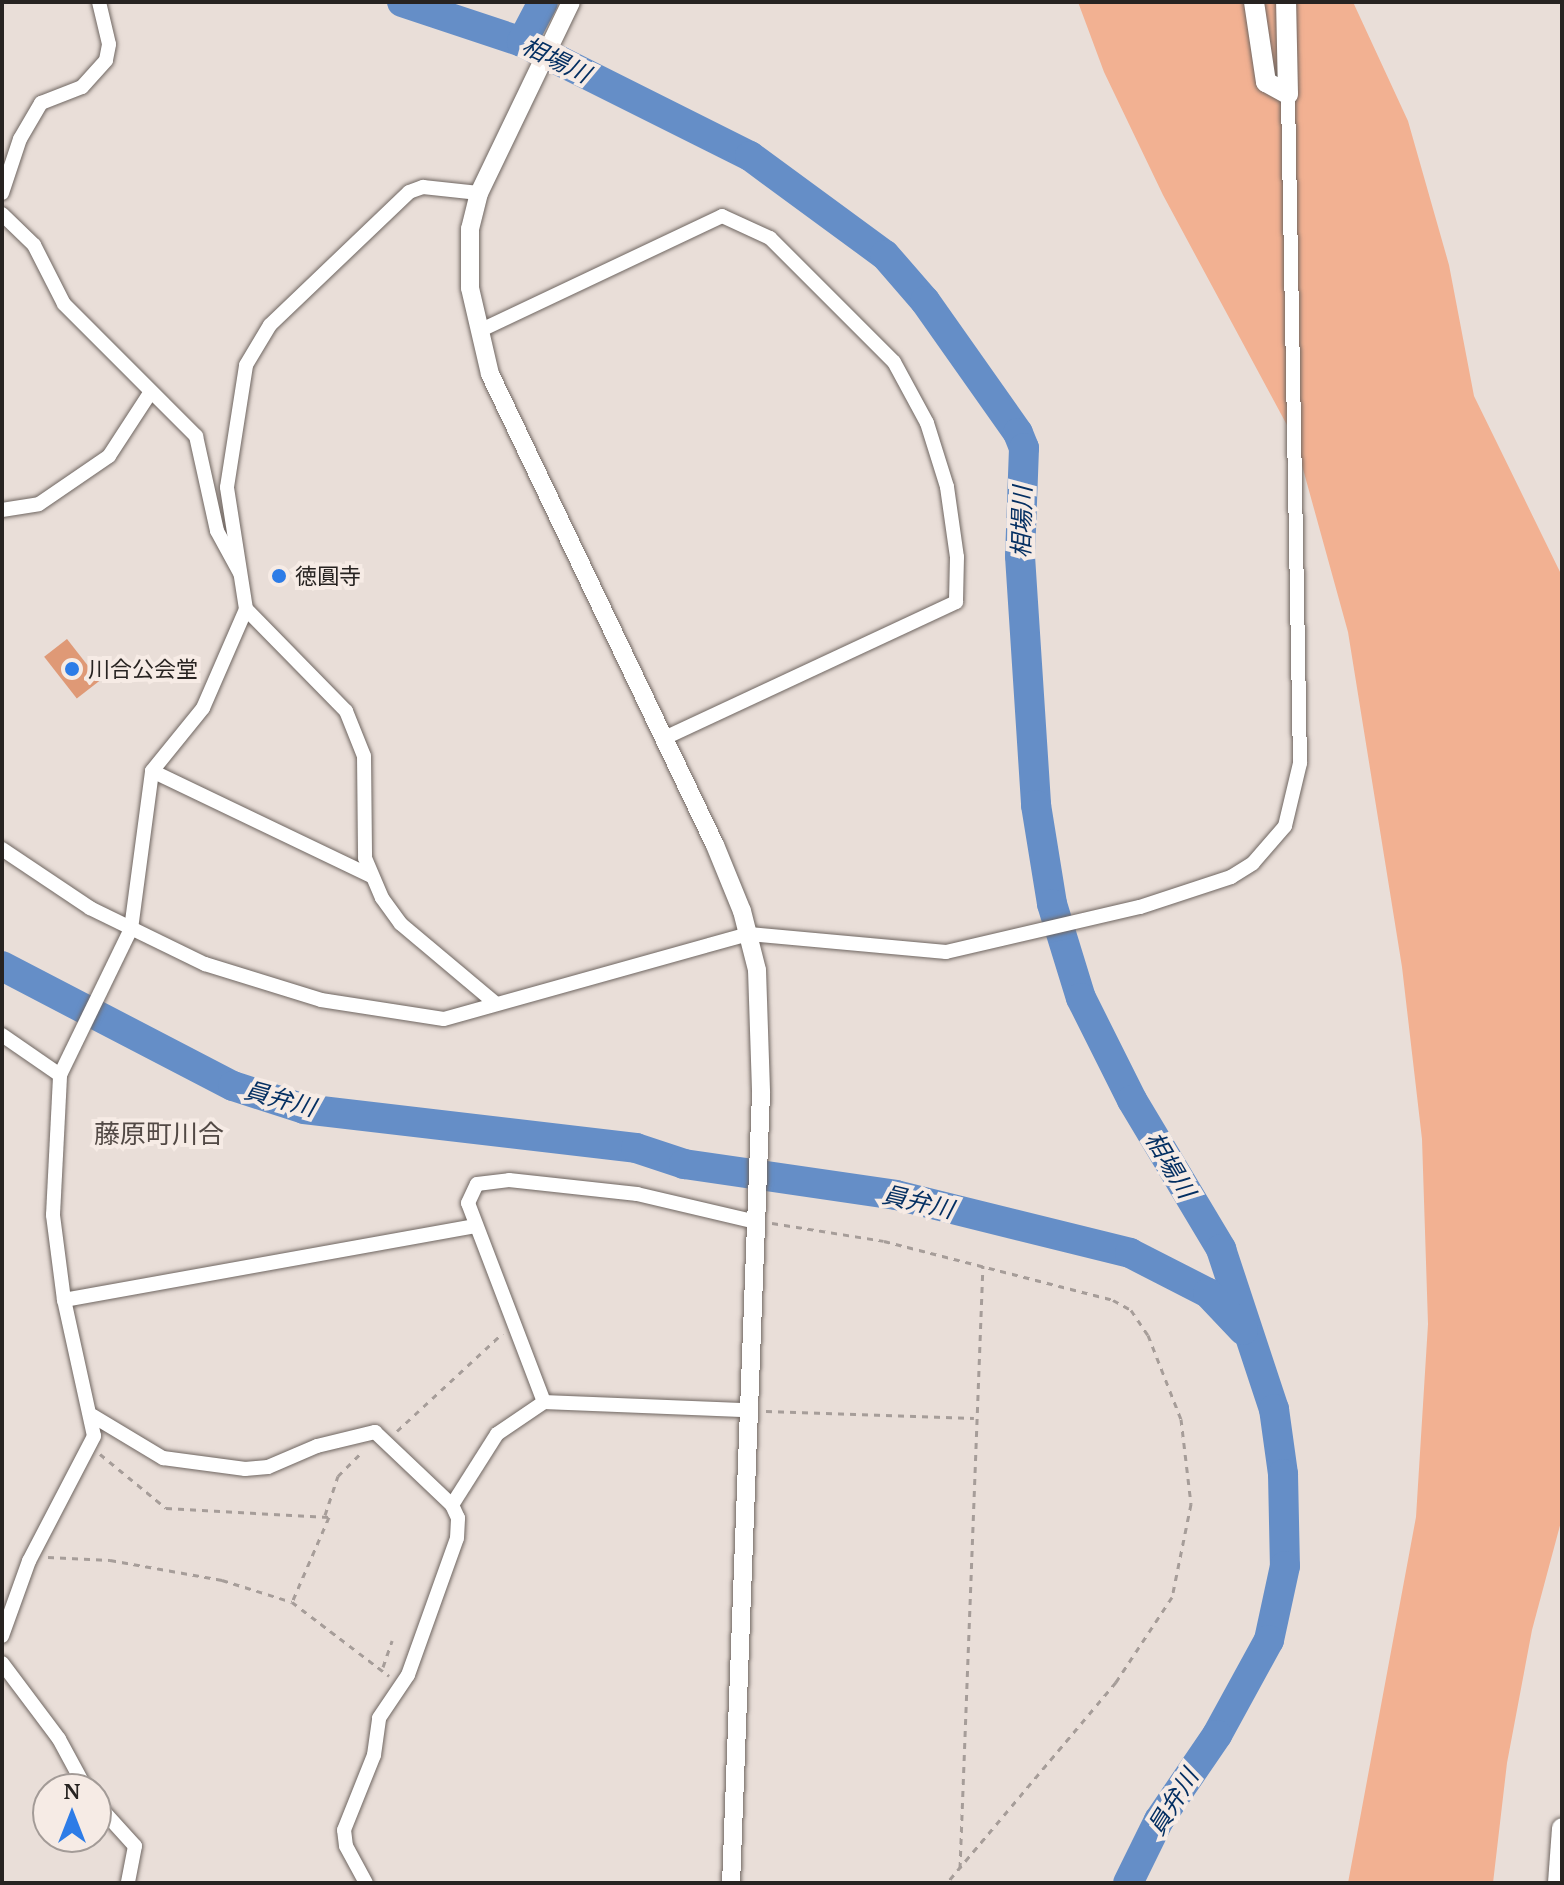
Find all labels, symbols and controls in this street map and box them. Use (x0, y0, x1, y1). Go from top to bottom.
water label: 相場川 (517, 31, 595, 89)
water label: 相場川 (1007, 486, 1037, 558)
place label: 徳圓寺 (295, 563, 361, 589)
marker: 徳圓寺 (270, 567, 288, 585)
place label: 川合公会堂 (88, 656, 198, 682)
marker: 川合公会堂 (63, 660, 81, 678)
water label: 員弁川 (241, 1076, 319, 1122)
district label: 藤原町川合 (94, 1118, 224, 1150)
water label: 相場川 (1139, 1127, 1201, 1203)
water label: 員弁川 (880, 1180, 956, 1224)
water label: 員弁川 (1142, 1764, 1204, 1840)
north arrow (32, 1773, 112, 1853)
text: N (64, 1776, 80, 1805)

